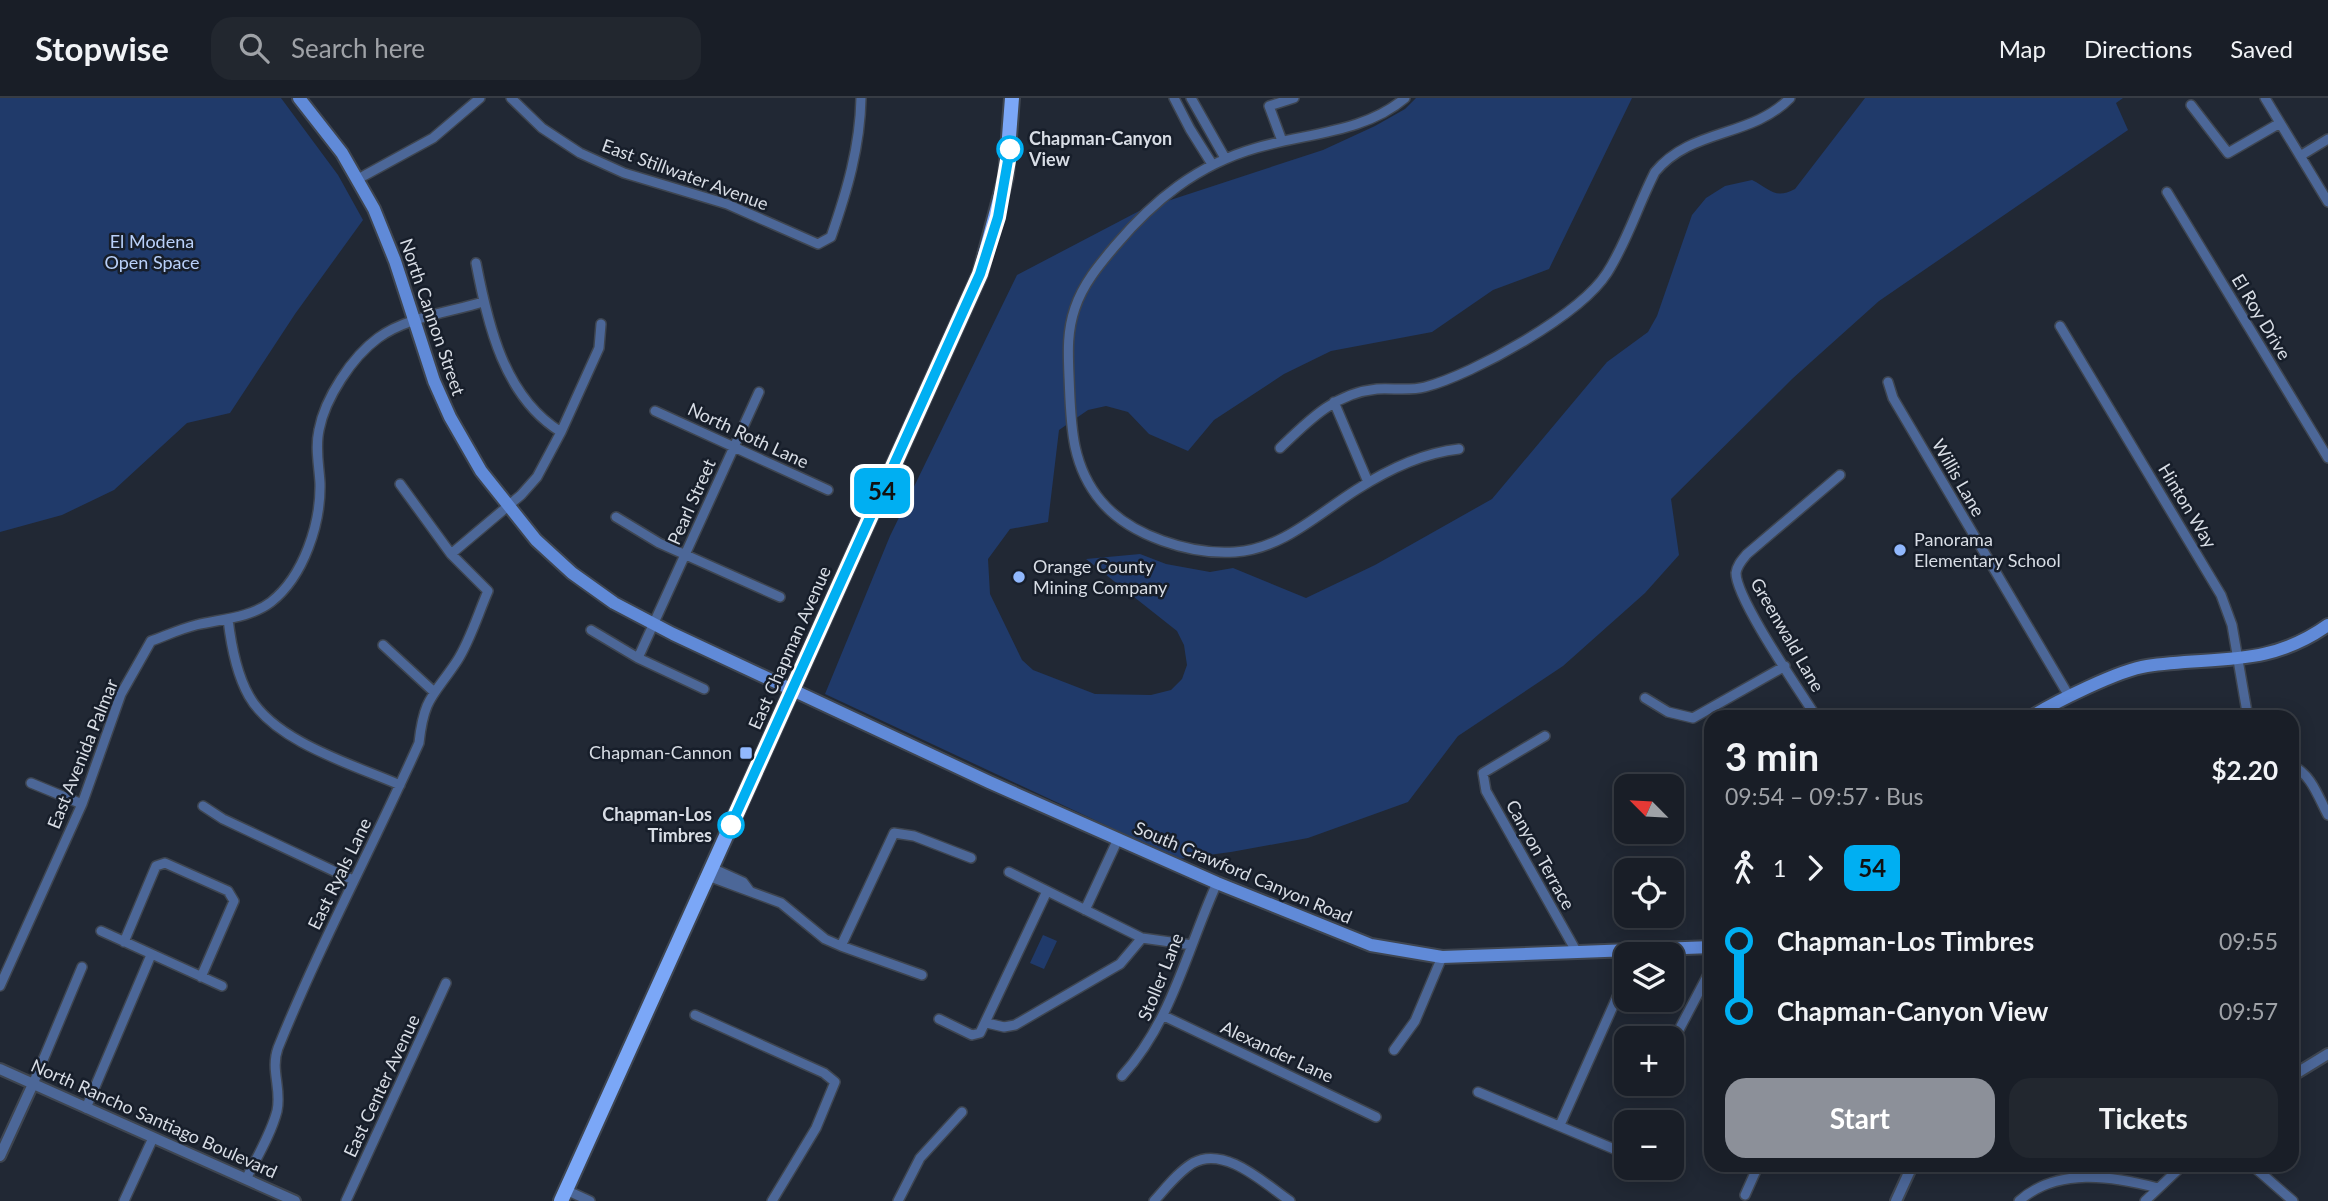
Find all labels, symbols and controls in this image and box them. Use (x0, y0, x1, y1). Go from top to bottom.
search box (211, 17, 701, 80)
text: Stopwise (35, 28, 169, 68)
icon: search (235, 29, 273, 67)
text: Search here (291, 32, 425, 64)
text: Map (1999, 34, 2046, 63)
text: Directions (2084, 34, 2192, 63)
text: Saved (2230, 34, 2293, 63)
place label: Chapman-Canyon View (1028, 127, 1172, 170)
street label: East Stillwater Avenue (599, 134, 772, 214)
marker: Chapman-Canyon View (997, 136, 1023, 162)
park label: El Modena Open Space (104, 230, 200, 273)
street label: North Cannon Street (396, 235, 470, 399)
street label: El Roy Drive (2228, 270, 2296, 363)
street label: North Roth Lane (684, 397, 812, 473)
street label: Willis Lane (1928, 435, 1990, 520)
street label: Pearl Street (662, 455, 720, 548)
street label: Hinton Way (2154, 459, 2222, 552)
line badge: 54 (850, 468, 914, 514)
text: 54 (868, 476, 896, 505)
place label: Panorama Elementary School (1914, 528, 2061, 571)
marker: Panorama Elementary School (1892, 542, 1908, 558)
place label: Orange County Mining Company (1033, 555, 1168, 598)
street label: East Chapman Avenue (743, 562, 835, 733)
marker: Orange County Mining Company (1011, 569, 1027, 585)
street label: Greenwald Lane (1746, 574, 1829, 695)
street label: East Avenida Palmar (42, 675, 122, 832)
text: 3 min (1725, 733, 1819, 779)
place label: Chapman-Cannon (589, 741, 732, 763)
marker: Chapman-Cannon (738, 745, 754, 761)
text: $2.20 (2212, 754, 2278, 786)
north arrow (1614, 774, 1684, 844)
map controls (1614, 774, 1684, 1180)
text: 09:54 – 09:57 · Bus (1725, 782, 1924, 810)
street label: Canyon Terrace (1502, 796, 1580, 913)
place label: Chapman-Los Timbres (602, 803, 712, 846)
marker: Chapman-Los Timbres (718, 812, 744, 838)
street label: East Ryals Lane (303, 814, 376, 933)
street label: South Crawford Canyon Road (1131, 816, 1355, 928)
icon: walk (1725, 849, 1763, 887)
icon: forward (1796, 849, 1834, 887)
text: 54 (1858, 853, 1886, 882)
text: 1 (1773, 854, 1786, 882)
button: locate (1614, 858, 1684, 928)
text: Chapman-Los Timbres (1777, 925, 2034, 957)
text: 09:55 (2219, 927, 2278, 955)
street label: Stoller Lane (1133, 930, 1188, 1024)
button: layers (1614, 942, 1684, 1012)
text: Chapman-Canyon View (1777, 995, 2048, 1027)
text: 09:57 (2219, 997, 2278, 1025)
street label: East Center Avenue (338, 1011, 424, 1160)
street label: Alexander Lane (1218, 1015, 1337, 1087)
button: + (1614, 1026, 1684, 1096)
street label: North Rancho Santiago Boulevard (28, 1054, 281, 1182)
button: Start (1725, 1078, 1995, 1158)
button: Tickets (2009, 1078, 2278, 1158)
button: − (1614, 1110, 1684, 1180)

